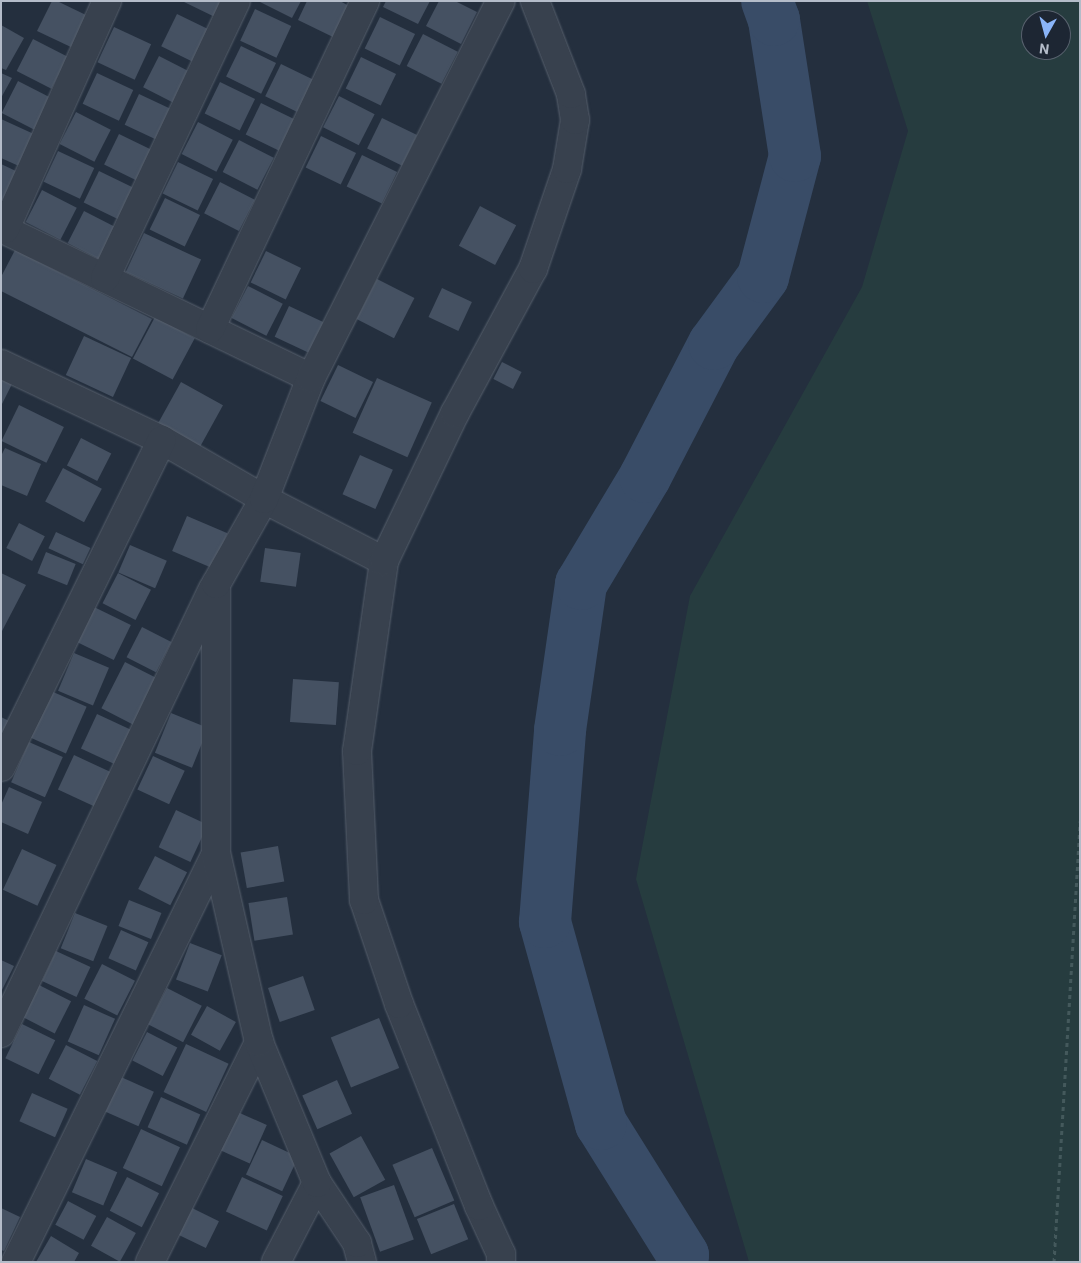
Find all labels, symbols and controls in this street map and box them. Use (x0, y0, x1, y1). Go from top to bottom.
north arrow (1021, 10, 1071, 60)
text: N (1038, 40, 1050, 57)

